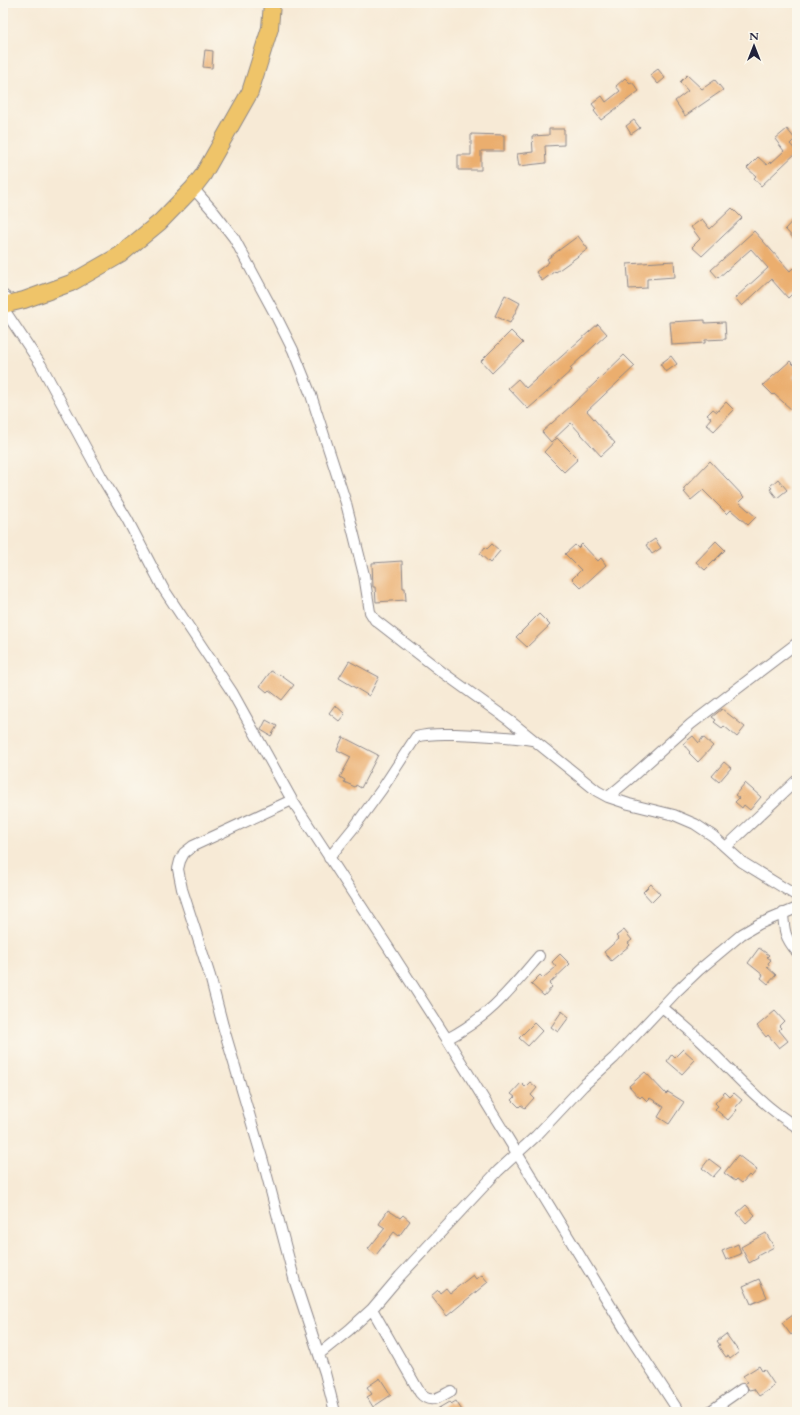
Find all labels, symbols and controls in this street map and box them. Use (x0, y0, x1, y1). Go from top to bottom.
north arrow (734, 26, 774, 66)
text: N (749, 29, 759, 44)

